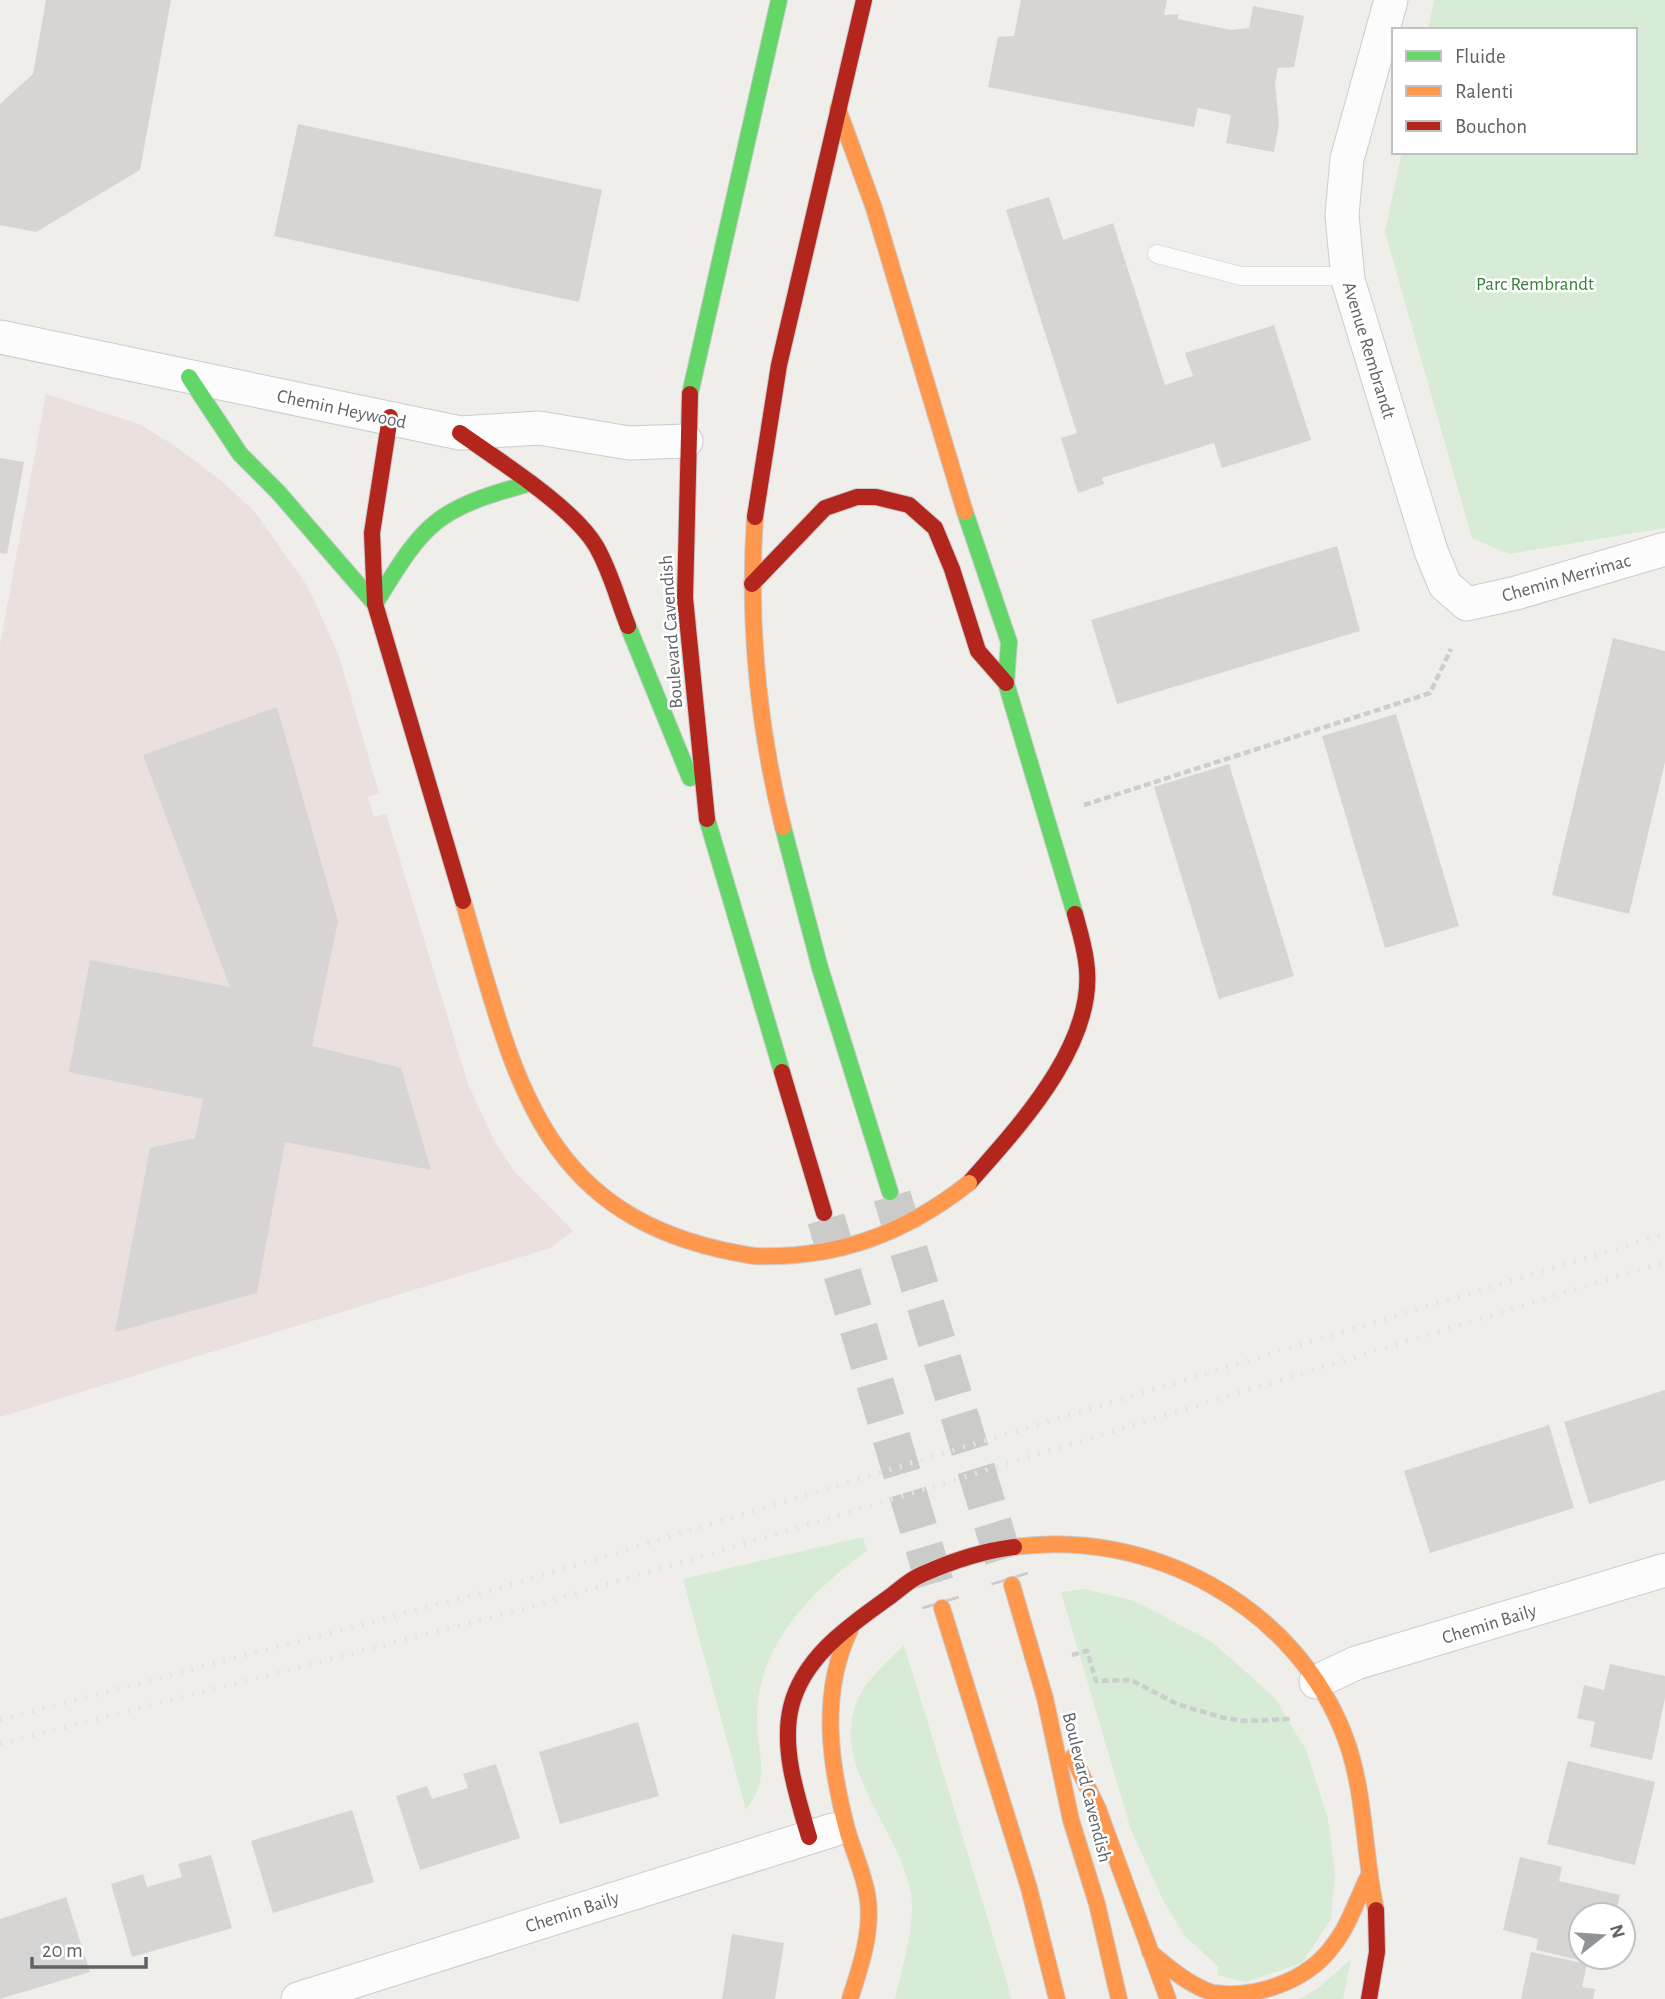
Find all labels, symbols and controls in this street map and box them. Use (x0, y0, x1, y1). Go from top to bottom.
legend (1392, 28, 1637, 154)
text: Fluide (1455, 46, 1506, 67)
text: Ralenti (1455, 81, 1513, 102)
text: Bouchon (1455, 116, 1527, 137)
park label: Parc Rembrandt (1476, 275, 1594, 294)
street label: Avenue Rembrandt (1339, 280, 1398, 421)
street label: Chemin Heywood (275, 386, 408, 432)
street label: Chemin Merrimac (1500, 551, 1633, 606)
street label: Boulevard Cavendish (657, 554, 686, 709)
street label: Chemin Baily (1440, 1601, 1539, 1648)
street label: Boulevard Cavendish (1059, 1710, 1114, 1864)
street label: Chemin Baily (523, 1888, 622, 1937)
north arrow (1567, 1901, 1637, 1971)
text: N (1606, 1922, 1628, 1941)
scale bar (32, 1926, 145, 1970)
text: 20 m (42, 1940, 83, 1961)

